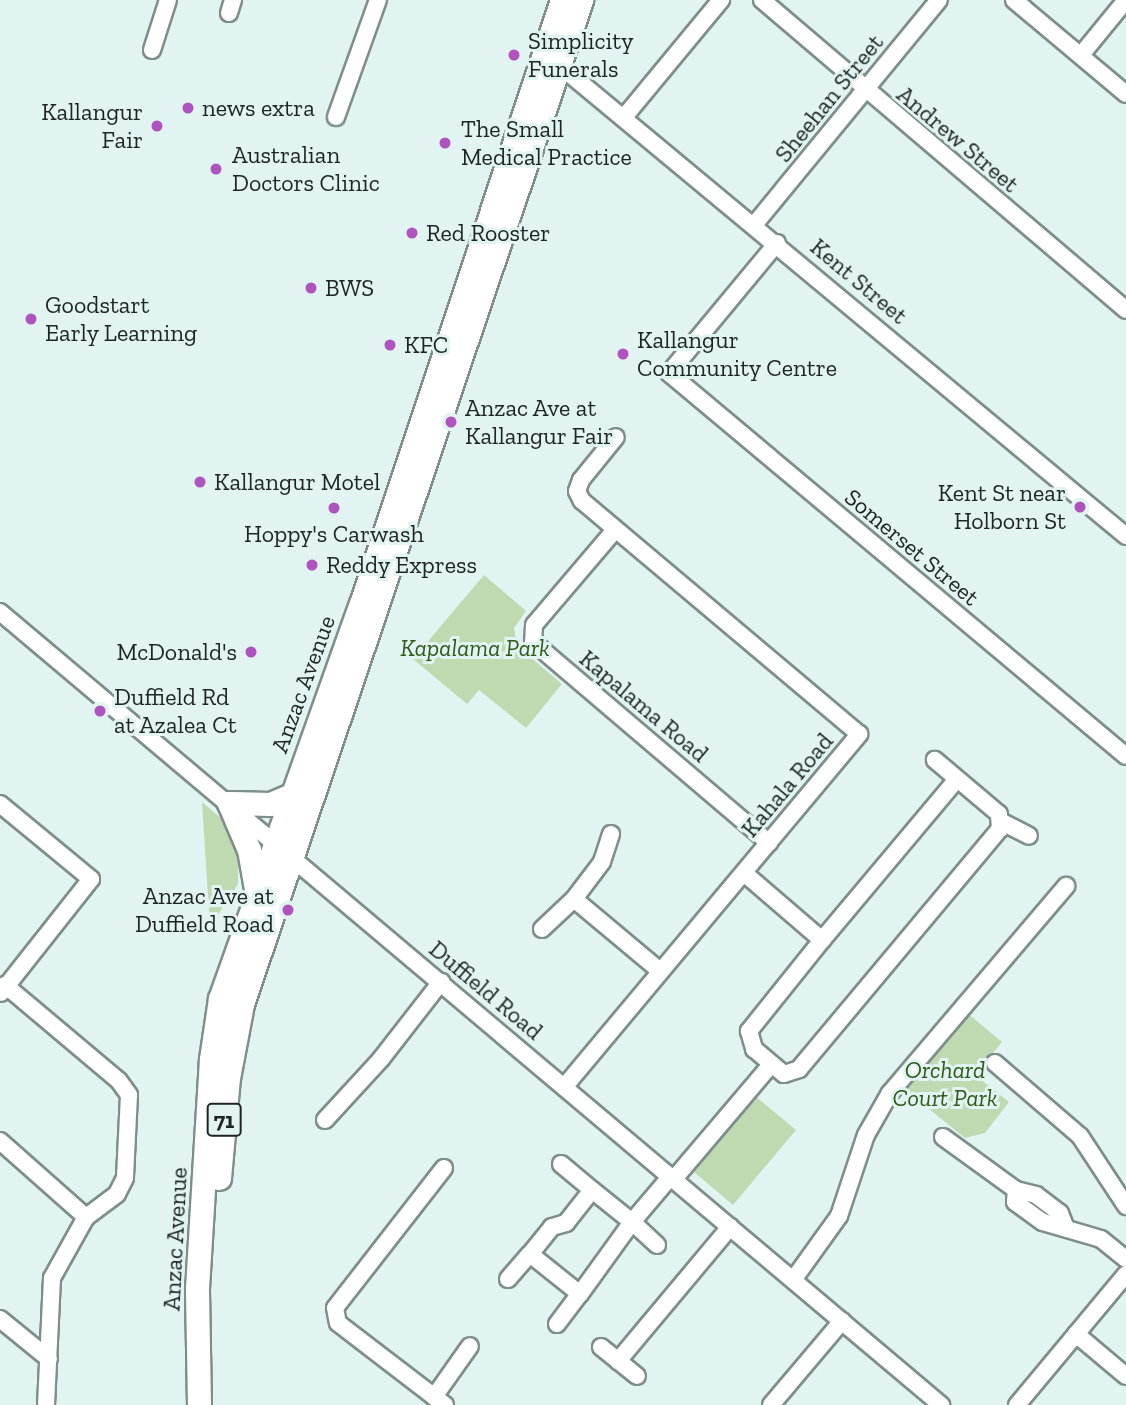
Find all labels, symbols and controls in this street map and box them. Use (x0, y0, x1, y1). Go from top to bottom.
place label: Simplicity Funerals (528, 27, 634, 83)
street label: Sheehan Street (769, 28, 889, 168)
marker: Simplicity Funerals (506, 47, 522, 63)
street label: Andrew Street (891, 80, 1025, 198)
place label: news extra (202, 94, 315, 122)
place label: Kallangur Fair (41, 98, 143, 154)
marker: news extra (180, 100, 196, 116)
place label: The Small Medical Practice (461, 115, 632, 171)
marker: Kallangur Fair (149, 118, 165, 134)
marker: The Small Medical Practice (435, 133, 455, 153)
place label: Australian Doctors Clinic (232, 141, 380, 197)
marker: Australian Doctors Clinic (206, 159, 226, 179)
place label: Red Rooster (426, 219, 550, 247)
marker: Red Rooster (404, 225, 420, 241)
street label: Kent Street (805, 232, 913, 330)
place label: BWS (325, 274, 374, 302)
marker: BWS (303, 280, 319, 296)
place label: Goodstart Early Learning (45, 291, 198, 347)
marker: Goodstart Early Learning (23, 311, 39, 327)
place label: Kallangur Community Centre (637, 326, 838, 382)
place label: KFC (404, 331, 448, 359)
marker: KFC (382, 337, 398, 353)
marker: Kallangur Community Centre (615, 346, 631, 362)
place label: Anzac Ave at Kallangur Fair (465, 394, 614, 450)
marker: Anzac Ave at Kallangur Fair (443, 414, 459, 430)
place label: Kallangur Motel (214, 468, 381, 496)
marker: Kallangur Motel (192, 474, 208, 490)
place label: Kent St near Holborn St (938, 479, 1066, 535)
street label: Somerset Street (839, 482, 985, 612)
marker: Kent St near Holborn St (1072, 499, 1088, 515)
marker: Hoppy's Carwash (326, 500, 342, 516)
place label: Hoppy's Carwash (244, 520, 424, 548)
place label: Reddy Express (326, 551, 478, 579)
marker: Reddy Express (304, 557, 320, 573)
street label: Anzac Avenue (265, 611, 341, 757)
park label: Kapalama Park (400, 634, 550, 662)
place label: McDonald's (117, 638, 237, 666)
marker: McDonald's (243, 644, 259, 660)
street label: Kapalama Road (574, 644, 714, 768)
place label: Duffield Rd at Azalea Ct (114, 683, 237, 739)
marker: Duffield Rd at Azalea Ct (92, 703, 108, 719)
street label: Kahala Road (735, 727, 839, 843)
place label: Anzac Ave at Duffield Road (135, 882, 274, 938)
marker: Anzac Ave at Duffield Road (280, 902, 296, 918)
street label: Duffield Road (423, 934, 549, 1046)
park label: Orchard Court Park (892, 1056, 998, 1112)
road number: 71 (206, 1100, 242, 1140)
street label: Anzac Avenue (157, 1166, 193, 1312)

